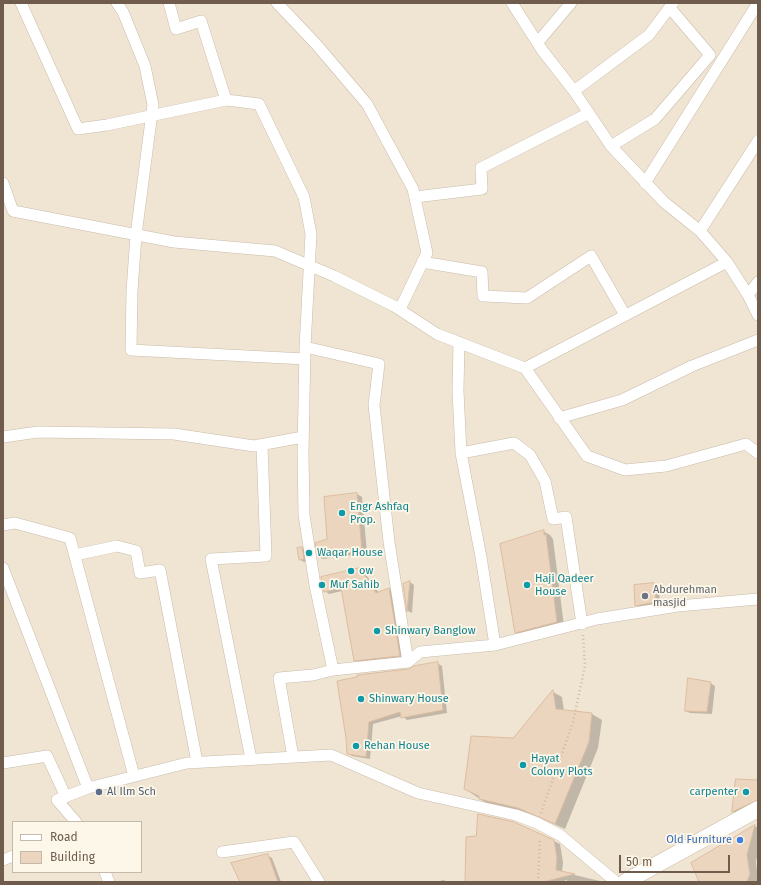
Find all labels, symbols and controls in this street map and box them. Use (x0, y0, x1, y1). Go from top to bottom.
place label: Engr Ashfaq Prop. (350, 500, 409, 526)
marker: Engr Ashfaq Prop. (337, 508, 347, 518)
place label: Waqar House (317, 546, 383, 560)
marker: Waqar House (304, 548, 314, 558)
place label: ow (359, 564, 373, 578)
marker: ow (346, 566, 356, 576)
place label: Haji Qadeer House (535, 572, 594, 598)
place label: Muf Sahib (330, 578, 380, 592)
marker: Muf Sahib (317, 580, 327, 590)
marker: Haji Qadeer House (522, 580, 532, 590)
place label: Abdurehman masjid (653, 583, 717, 609)
marker: Abdurehman masjid (640, 591, 650, 601)
place label: Shinwary Banglow (385, 624, 476, 638)
marker: Shinwary Banglow (372, 626, 382, 636)
place label: Shinwary House (369, 692, 449, 706)
marker: Shinwary House (356, 694, 366, 704)
place label: Rehan House (364, 739, 430, 753)
marker: Rehan House (351, 741, 361, 751)
place label: Hayat Colony Plots (531, 752, 593, 778)
marker: Hayat Colony Plots (518, 760, 528, 770)
place label: Al Ilm Sch (107, 785, 156, 799)
place label: carpenter (690, 785, 738, 799)
marker: Al Ilm Sch (94, 787, 104, 797)
marker: carpenter (741, 787, 751, 797)
legend (12, 821, 142, 873)
text: Road (50, 830, 78, 844)
place label: Old Furniture (666, 833, 732, 847)
marker: Old Furniture (735, 835, 745, 845)
scale bar (621, 847, 732, 873)
text: Building (50, 850, 95, 864)
text: 50 m (626, 855, 652, 869)

